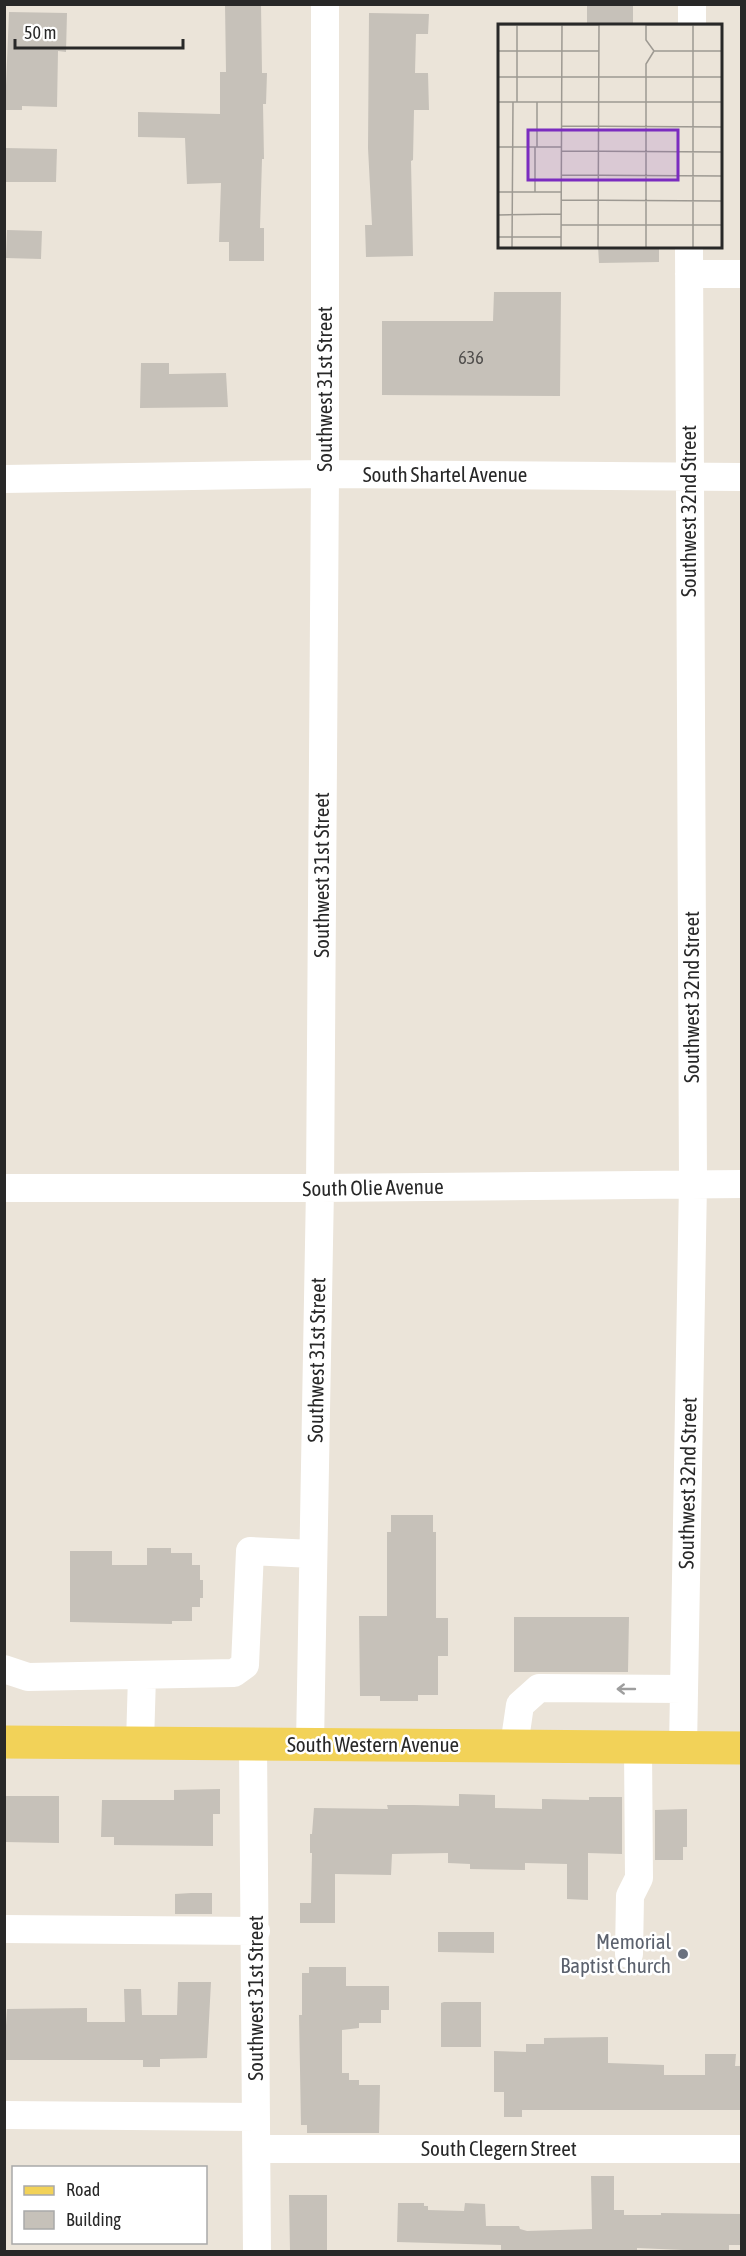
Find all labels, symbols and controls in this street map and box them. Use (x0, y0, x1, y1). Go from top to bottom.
scale bar (15, 12, 183, 50)
text: 50 m (24, 22, 56, 43)
inset map (498, 24, 722, 248)
street label: Southwest 31st Street (312, 306, 336, 472)
house number: 636 (458, 347, 484, 368)
street label: Southwest 32nd Street (676, 425, 700, 597)
street label: South Shartel Avenue (363, 462, 527, 486)
street label: Southwest 31st Street (309, 792, 333, 958)
street label: Southwest 32nd Street (679, 911, 703, 1083)
street label: South Olie Avenue (302, 1174, 444, 1200)
street label: Southwest 31st Street (303, 1277, 329, 1443)
street label: Southwest 32nd Street (674, 1397, 701, 1569)
one-way arrow (616, 1683, 636, 1695)
street label: South Western Avenue (287, 1732, 459, 1756)
street label: Southwest 31st Street (243, 1915, 267, 2081)
place label: Memorial Baptist Church (560, 1929, 671, 1977)
marker: Memorial Baptist Church (676, 1947, 690, 1961)
street label: South Clegern Street (421, 2136, 577, 2160)
legend (12, 2166, 207, 2244)
text: Road (66, 2179, 100, 2200)
text: Building (66, 2209, 121, 2230)

